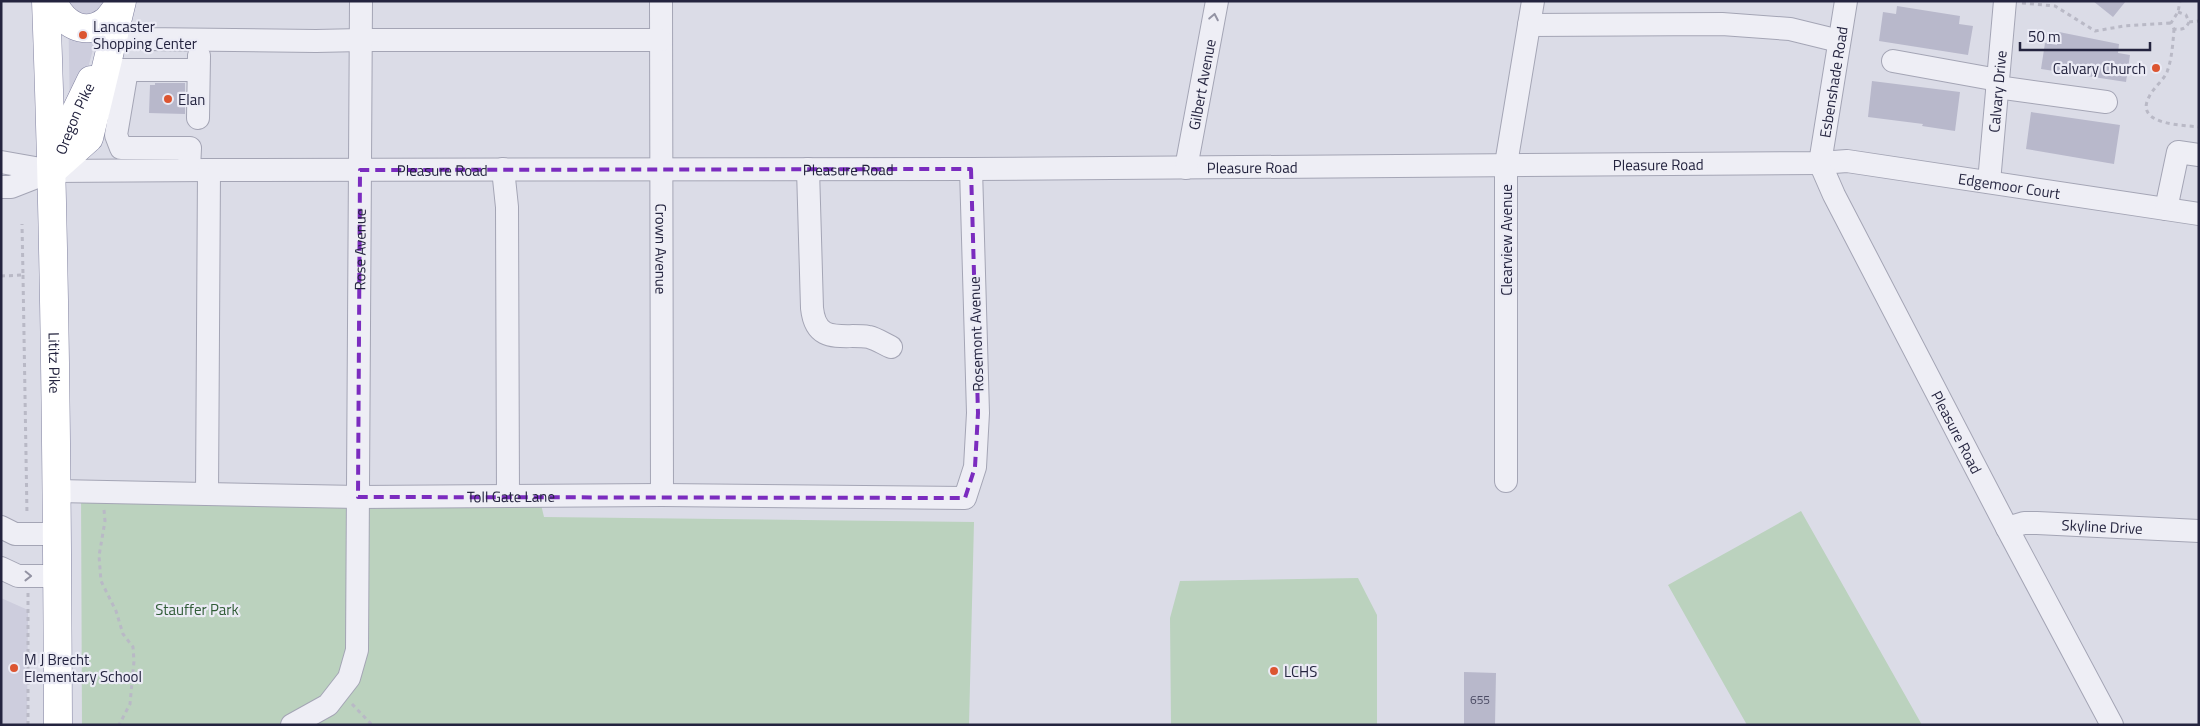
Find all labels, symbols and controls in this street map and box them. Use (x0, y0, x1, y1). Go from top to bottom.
one-way arrow (1208, 12, 1218, 21)
place label: Lancaster Shopping Center (93, 15, 197, 55)
scale bar (2020, 20, 2150, 52)
street label: Esbenshade Road (1813, 25, 1853, 139)
text: 50 m (2028, 25, 2061, 48)
marker: Lancaster Shopping Center (77, 29, 89, 41)
street label: Gilbert Avenue (1182, 37, 1221, 132)
street label: Calvary Drive (1982, 49, 2012, 133)
place label: Calvary Church (2053, 57, 2146, 80)
marker: Calvary Church (2150, 62, 2162, 74)
street label: Oregon Pike (49, 78, 100, 158)
place label: Elan (178, 88, 205, 111)
marker: Elan (162, 93, 174, 105)
street label: Pleasure Road (1613, 152, 1704, 176)
street label: Pleasure Road (1207, 155, 1298, 179)
street label: Pleasure Road (397, 158, 488, 181)
street label: Pleasure Road (803, 158, 894, 181)
street label: Edgemoor Court (1957, 166, 2062, 205)
street label: Clearview Avenue (1495, 184, 1518, 296)
street label: Crown Avenue (650, 204, 673, 294)
street label: Rose Avenue (348, 209, 371, 291)
street label: Rosemont Avenue (962, 276, 990, 392)
street label: Lititz Pike (43, 332, 67, 394)
street label: Pleasure Road (1926, 386, 1988, 478)
street label: Toll Gate Lane (467, 484, 555, 508)
street label: Skyline Drive (2061, 513, 2143, 540)
one-way arrow (25, 571, 33, 581)
park label: Stauffer Park (155, 598, 239, 621)
place label: M J Brecht Elementary School (24, 648, 142, 688)
place label: LCHS (1284, 660, 1317, 683)
marker: M J Brecht Elementary School (8, 662, 20, 674)
marker: LCHS (1268, 665, 1280, 677)
house number: 655 (1470, 690, 1490, 709)

